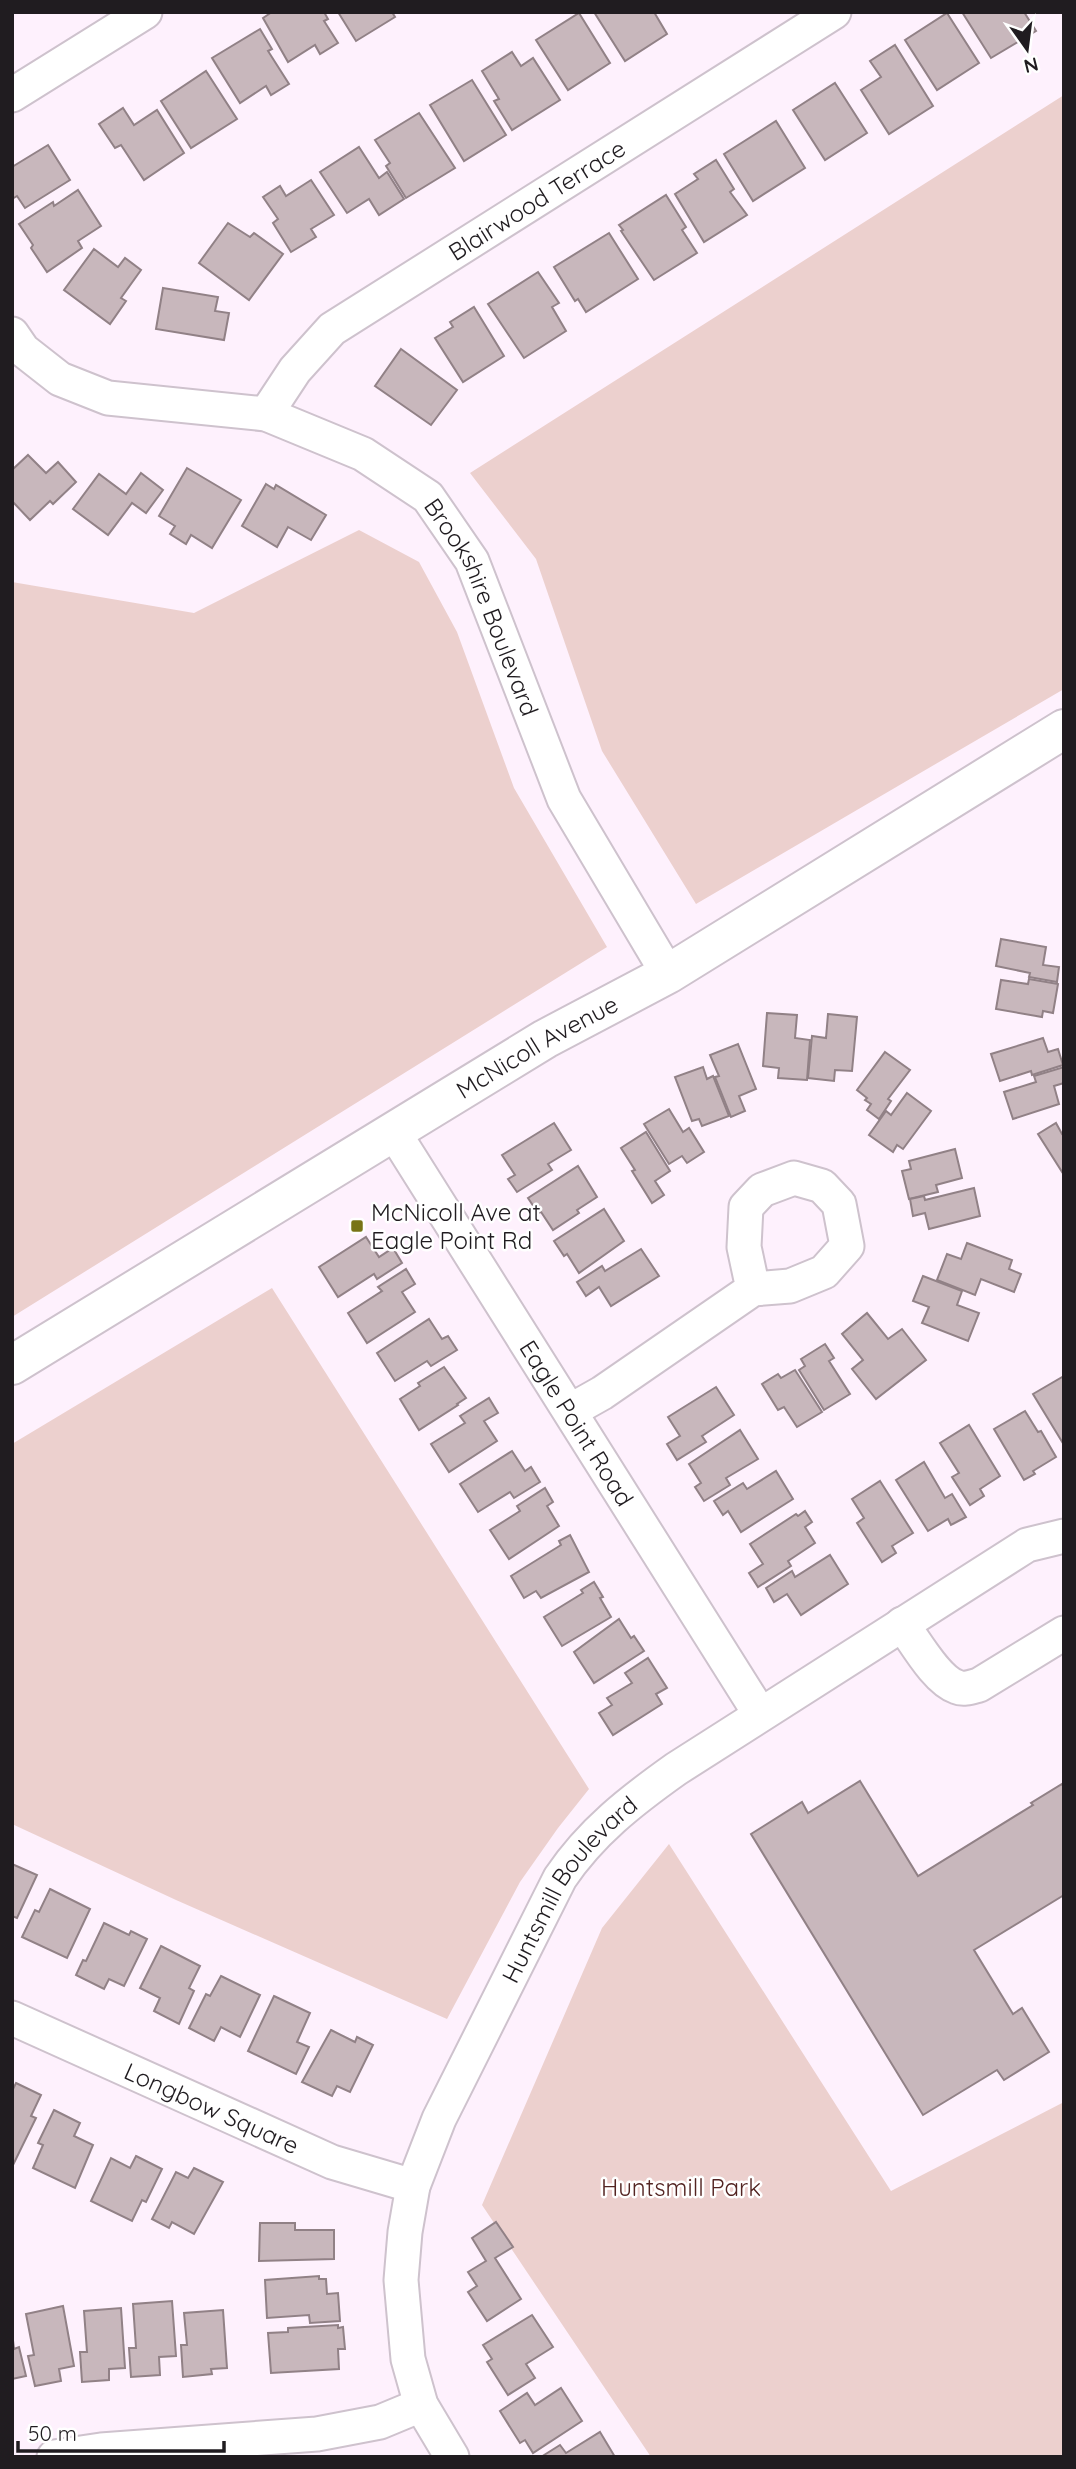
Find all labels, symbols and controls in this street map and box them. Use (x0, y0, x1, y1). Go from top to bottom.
north arrow (992, 14, 1062, 84)
text: N (1021, 52, 1041, 79)
street label: Blairwood Terrace (443, 133, 631, 267)
street label: Brookshire Boulevard (418, 492, 545, 720)
street label: McNicoll Avenue (451, 988, 623, 1105)
place label: McNicoll Ave at Eagle Point Rd (371, 1197, 541, 1255)
marker: McNicoll Ave at Eagle Point Rd (349, 1218, 365, 1234)
street label: Eagle Point Road (513, 1334, 640, 1512)
street label: Huntsmill Boulevard (495, 1789, 643, 1988)
street label: Longbow Square (120, 2056, 304, 2160)
park label: Huntsmill Park (601, 2172, 761, 2202)
scale bar (18, 2410, 224, 2454)
text: 50 m (28, 2420, 77, 2446)

